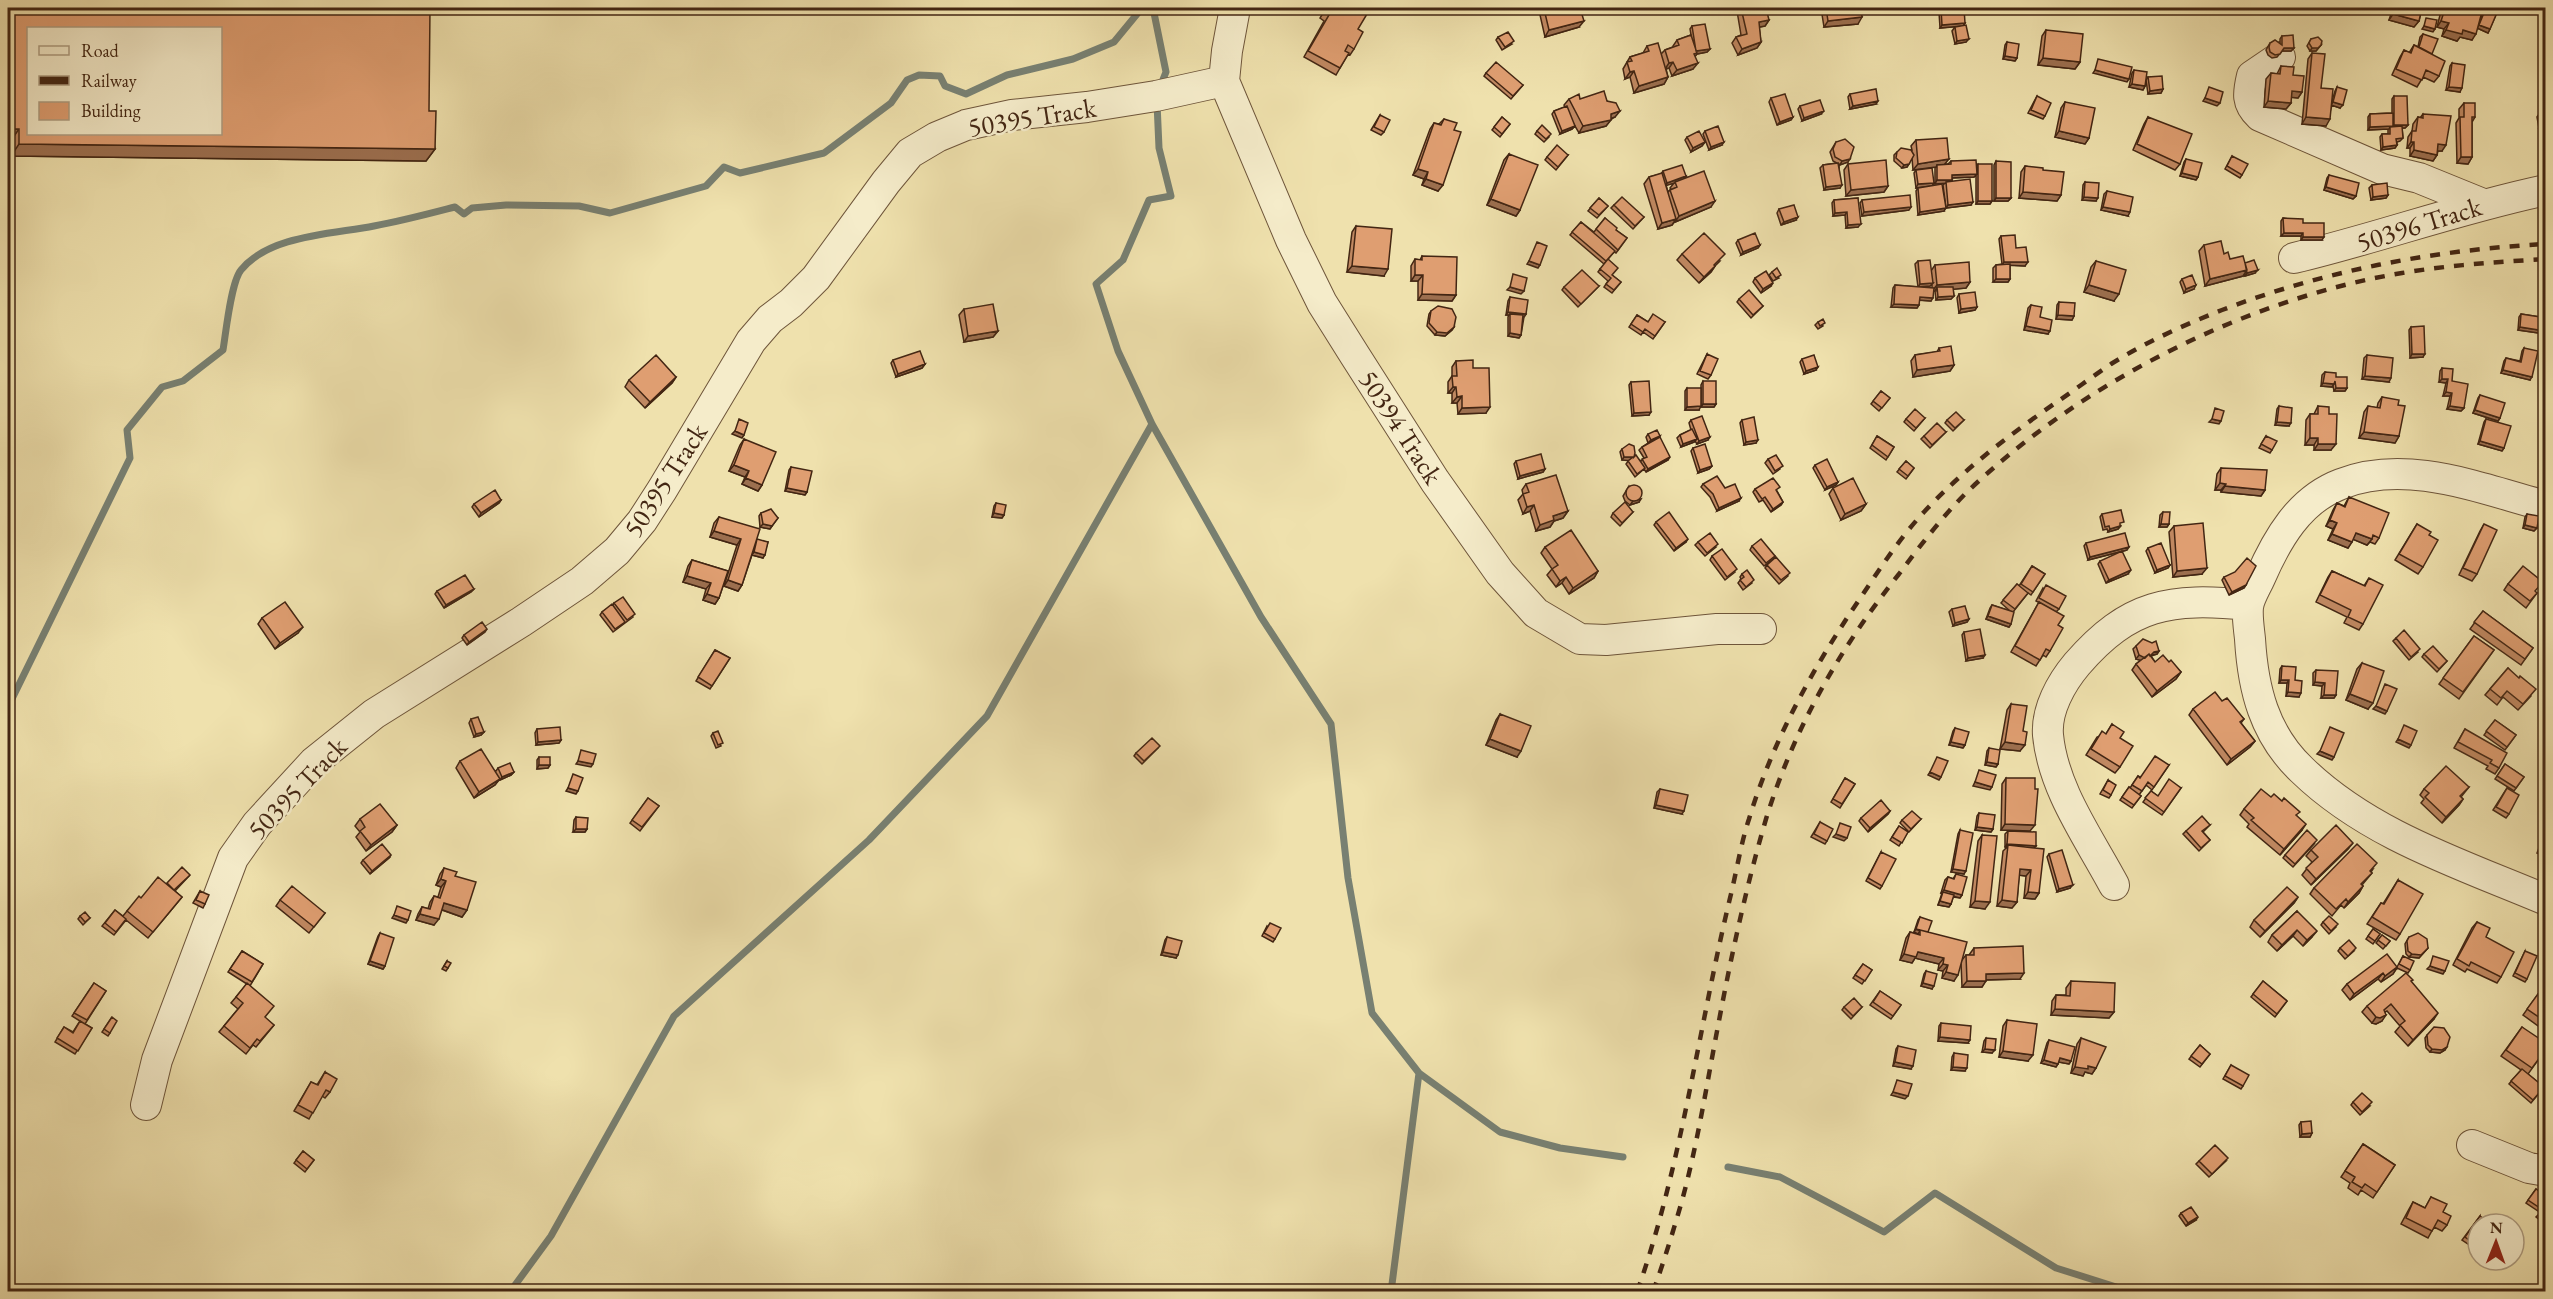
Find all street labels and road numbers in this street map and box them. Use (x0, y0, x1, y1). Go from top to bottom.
street label: 50395 Track (966, 90, 1099, 144)
street label: 50396 Track (2352, 188, 2486, 260)
street label: 50394 Track (1351, 363, 1451, 491)
street label: 50395 Track (615, 416, 715, 544)
street label: 50395 Track (240, 729, 355, 847)

